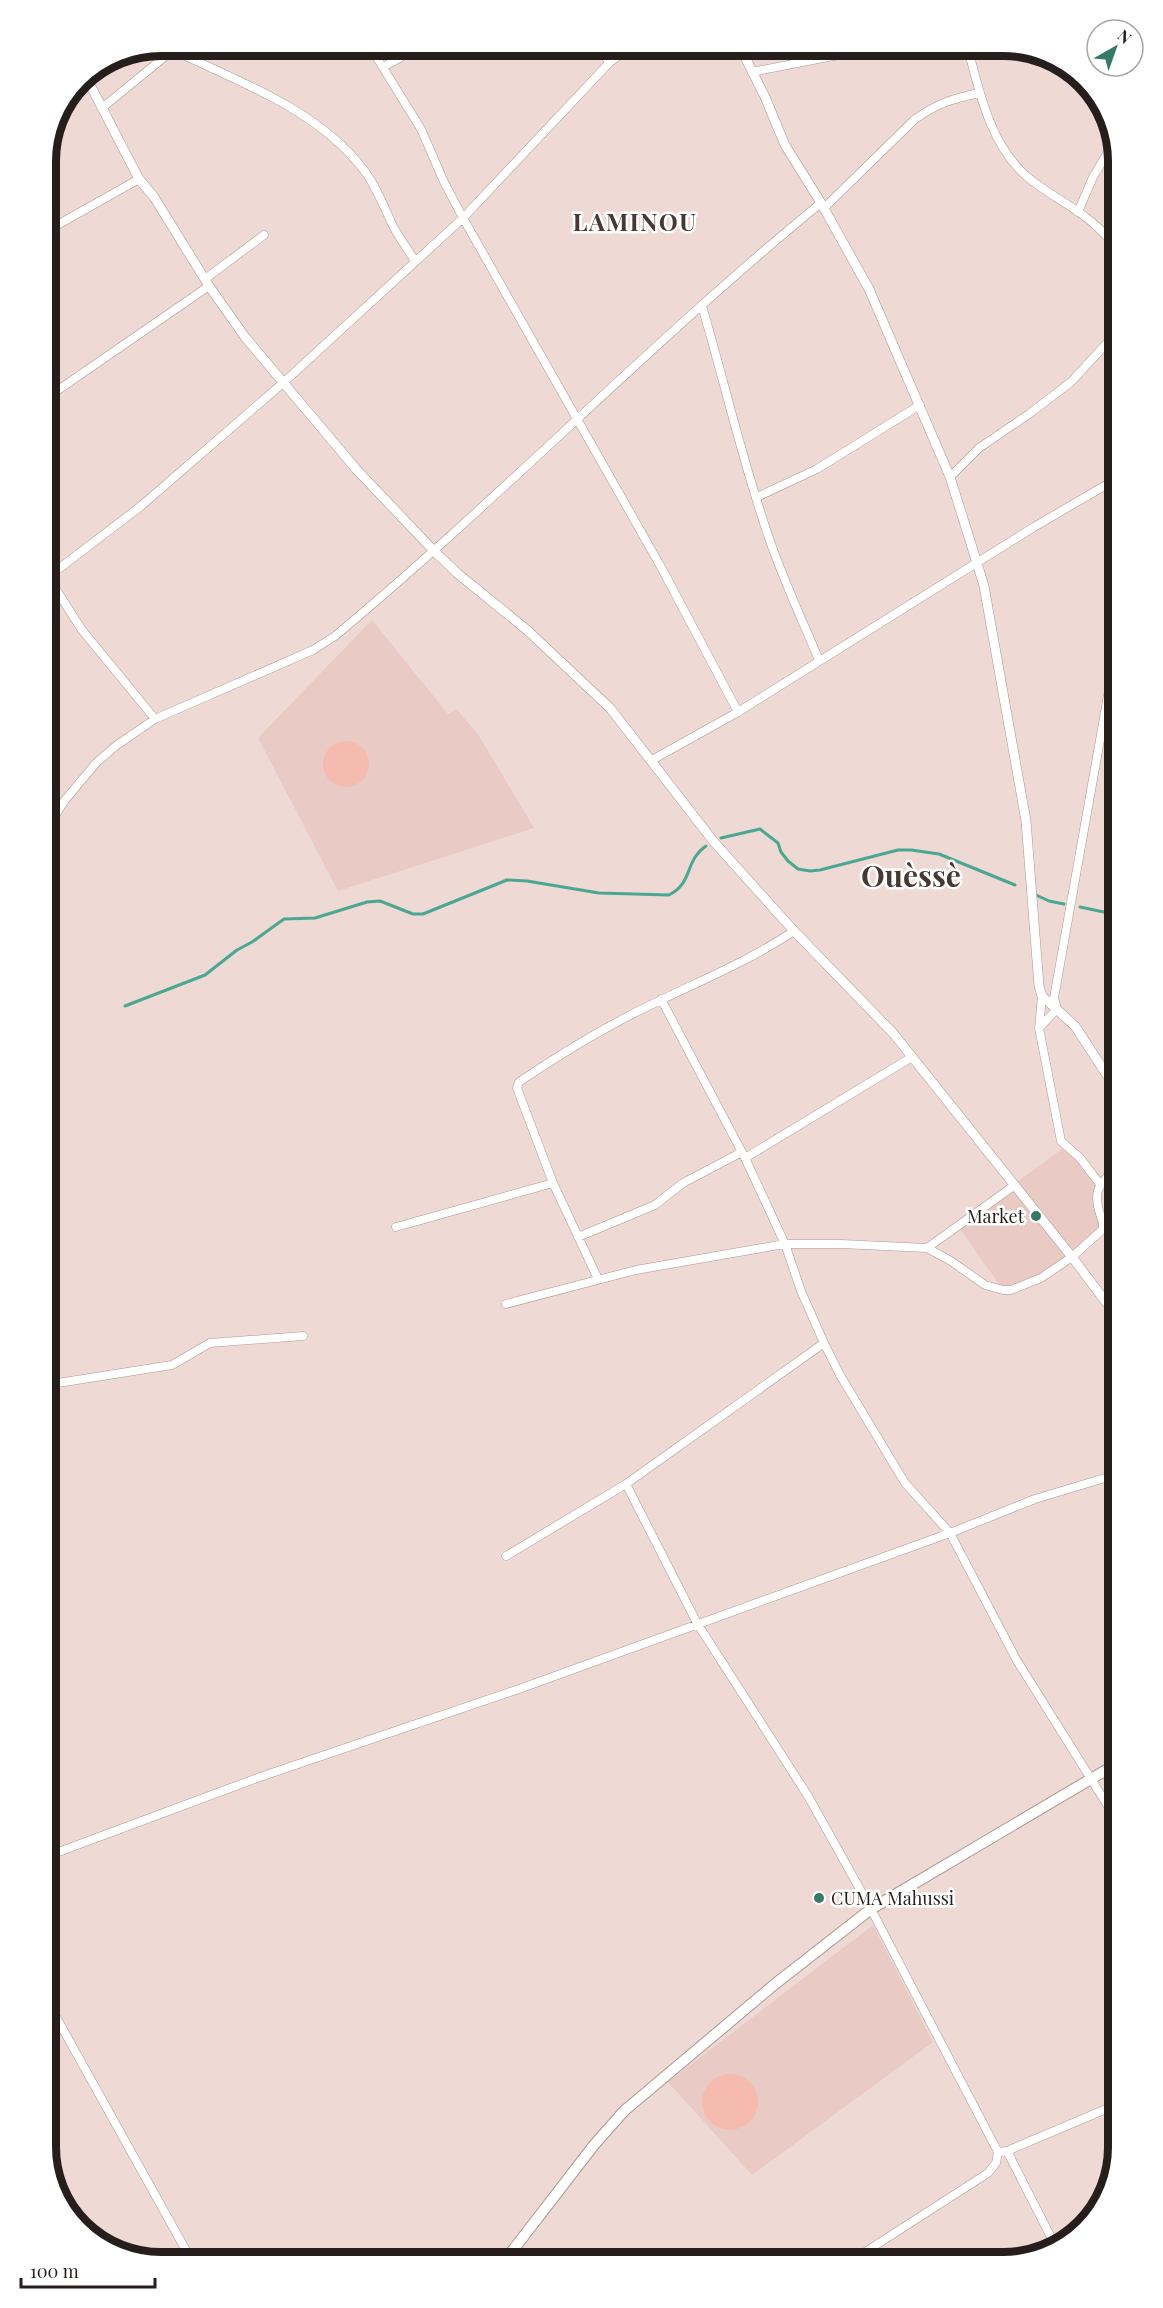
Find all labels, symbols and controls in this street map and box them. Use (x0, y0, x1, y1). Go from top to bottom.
north arrow (1085, 18, 1145, 78)
text: N (1114, 24, 1136, 48)
district label: LAMINOU (573, 205, 697, 237)
district label: Ouèssè (861, 855, 961, 895)
place label: Market (967, 1204, 1025, 1228)
marker: Market (1029, 1209, 1043, 1223)
place label: CUMA Mahussi (831, 1886, 954, 1910)
marker: CUMA Mahussi (812, 1891, 826, 1905)
scale bar (21, 2251, 154, 2289)
text: 100 m (30, 2259, 79, 2283)

